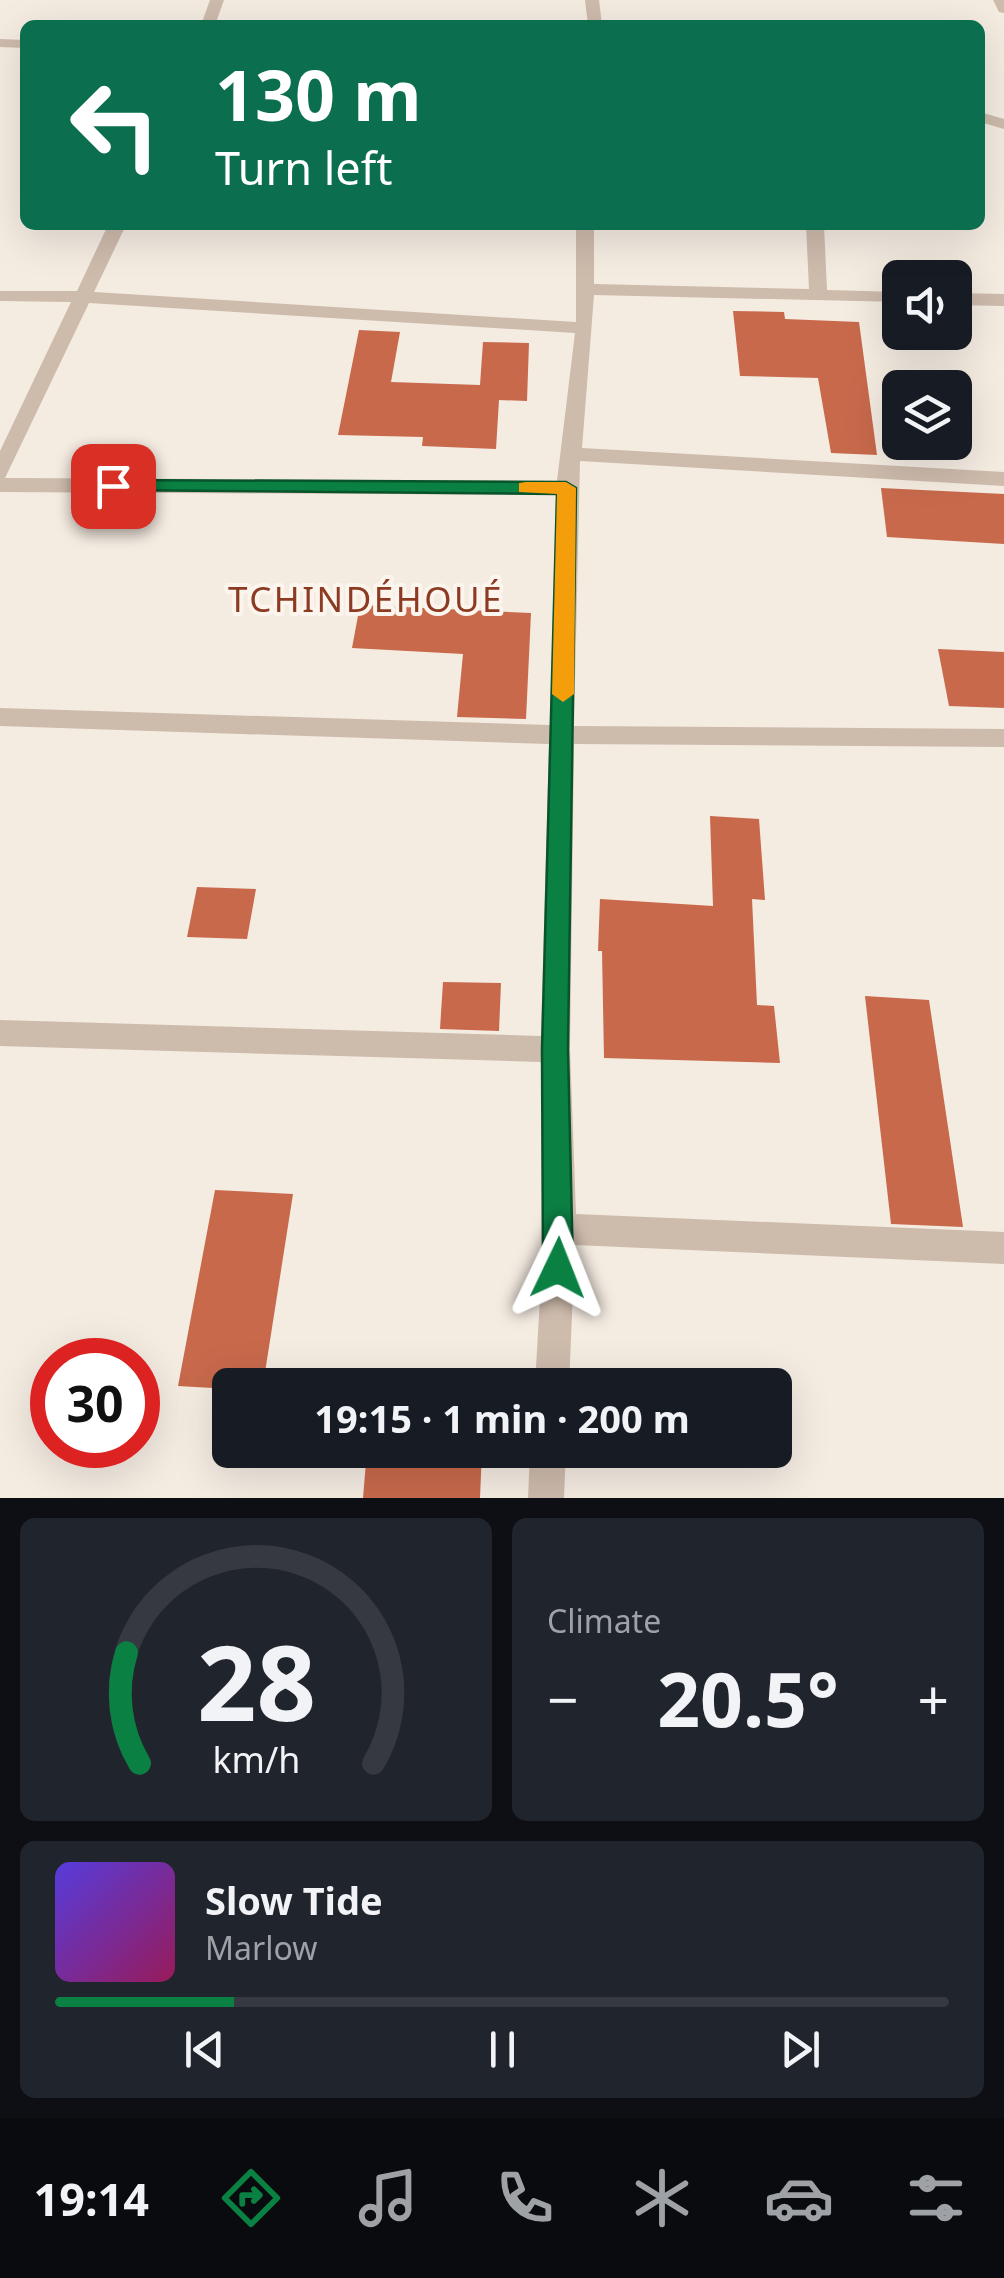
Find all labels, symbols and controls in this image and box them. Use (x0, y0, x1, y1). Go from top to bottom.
text: 130 m (215, 46, 422, 142)
icon: left (50, 60, 180, 190)
text: Turn left (215, 137, 392, 198)
map controls (882, 260, 972, 460)
button: sound (882, 260, 972, 350)
button: layers (882, 370, 972, 460)
pin (71, 444, 156, 529)
icon: arrive (86, 459, 141, 514)
district label: TCHINDÉHOUÉ (228, 575, 504, 622)
position arrow (506, 1216, 610, 1320)
speed limit sign: 30 (30, 1338, 160, 1468)
text: 19:15 · 1 min · 200 m (314, 1392, 690, 1444)
text: Climate (547, 1599, 661, 1642)
text: 28 (197, 1610, 315, 1751)
text: 20.5° (657, 1647, 839, 1749)
text: − (547, 1661, 578, 1736)
text: + (918, 1661, 949, 1736)
text: km/h (212, 1735, 300, 1783)
text: Slow Tide (205, 1874, 383, 1926)
text: Marlow (205, 1926, 317, 1969)
icon: previous (177, 2022, 232, 2077)
icon: pause (475, 2022, 530, 2077)
icon: next (773, 2022, 828, 2077)
icon: directions (216, 2163, 286, 2233)
icon: music (353, 2163, 423, 2233)
icon: phone (490, 2163, 560, 2233)
icon: climate (627, 2163, 697, 2233)
icon: car (764, 2163, 834, 2233)
icon: filters (901, 2163, 971, 2233)
text: 19:14 (33, 2168, 149, 2229)

